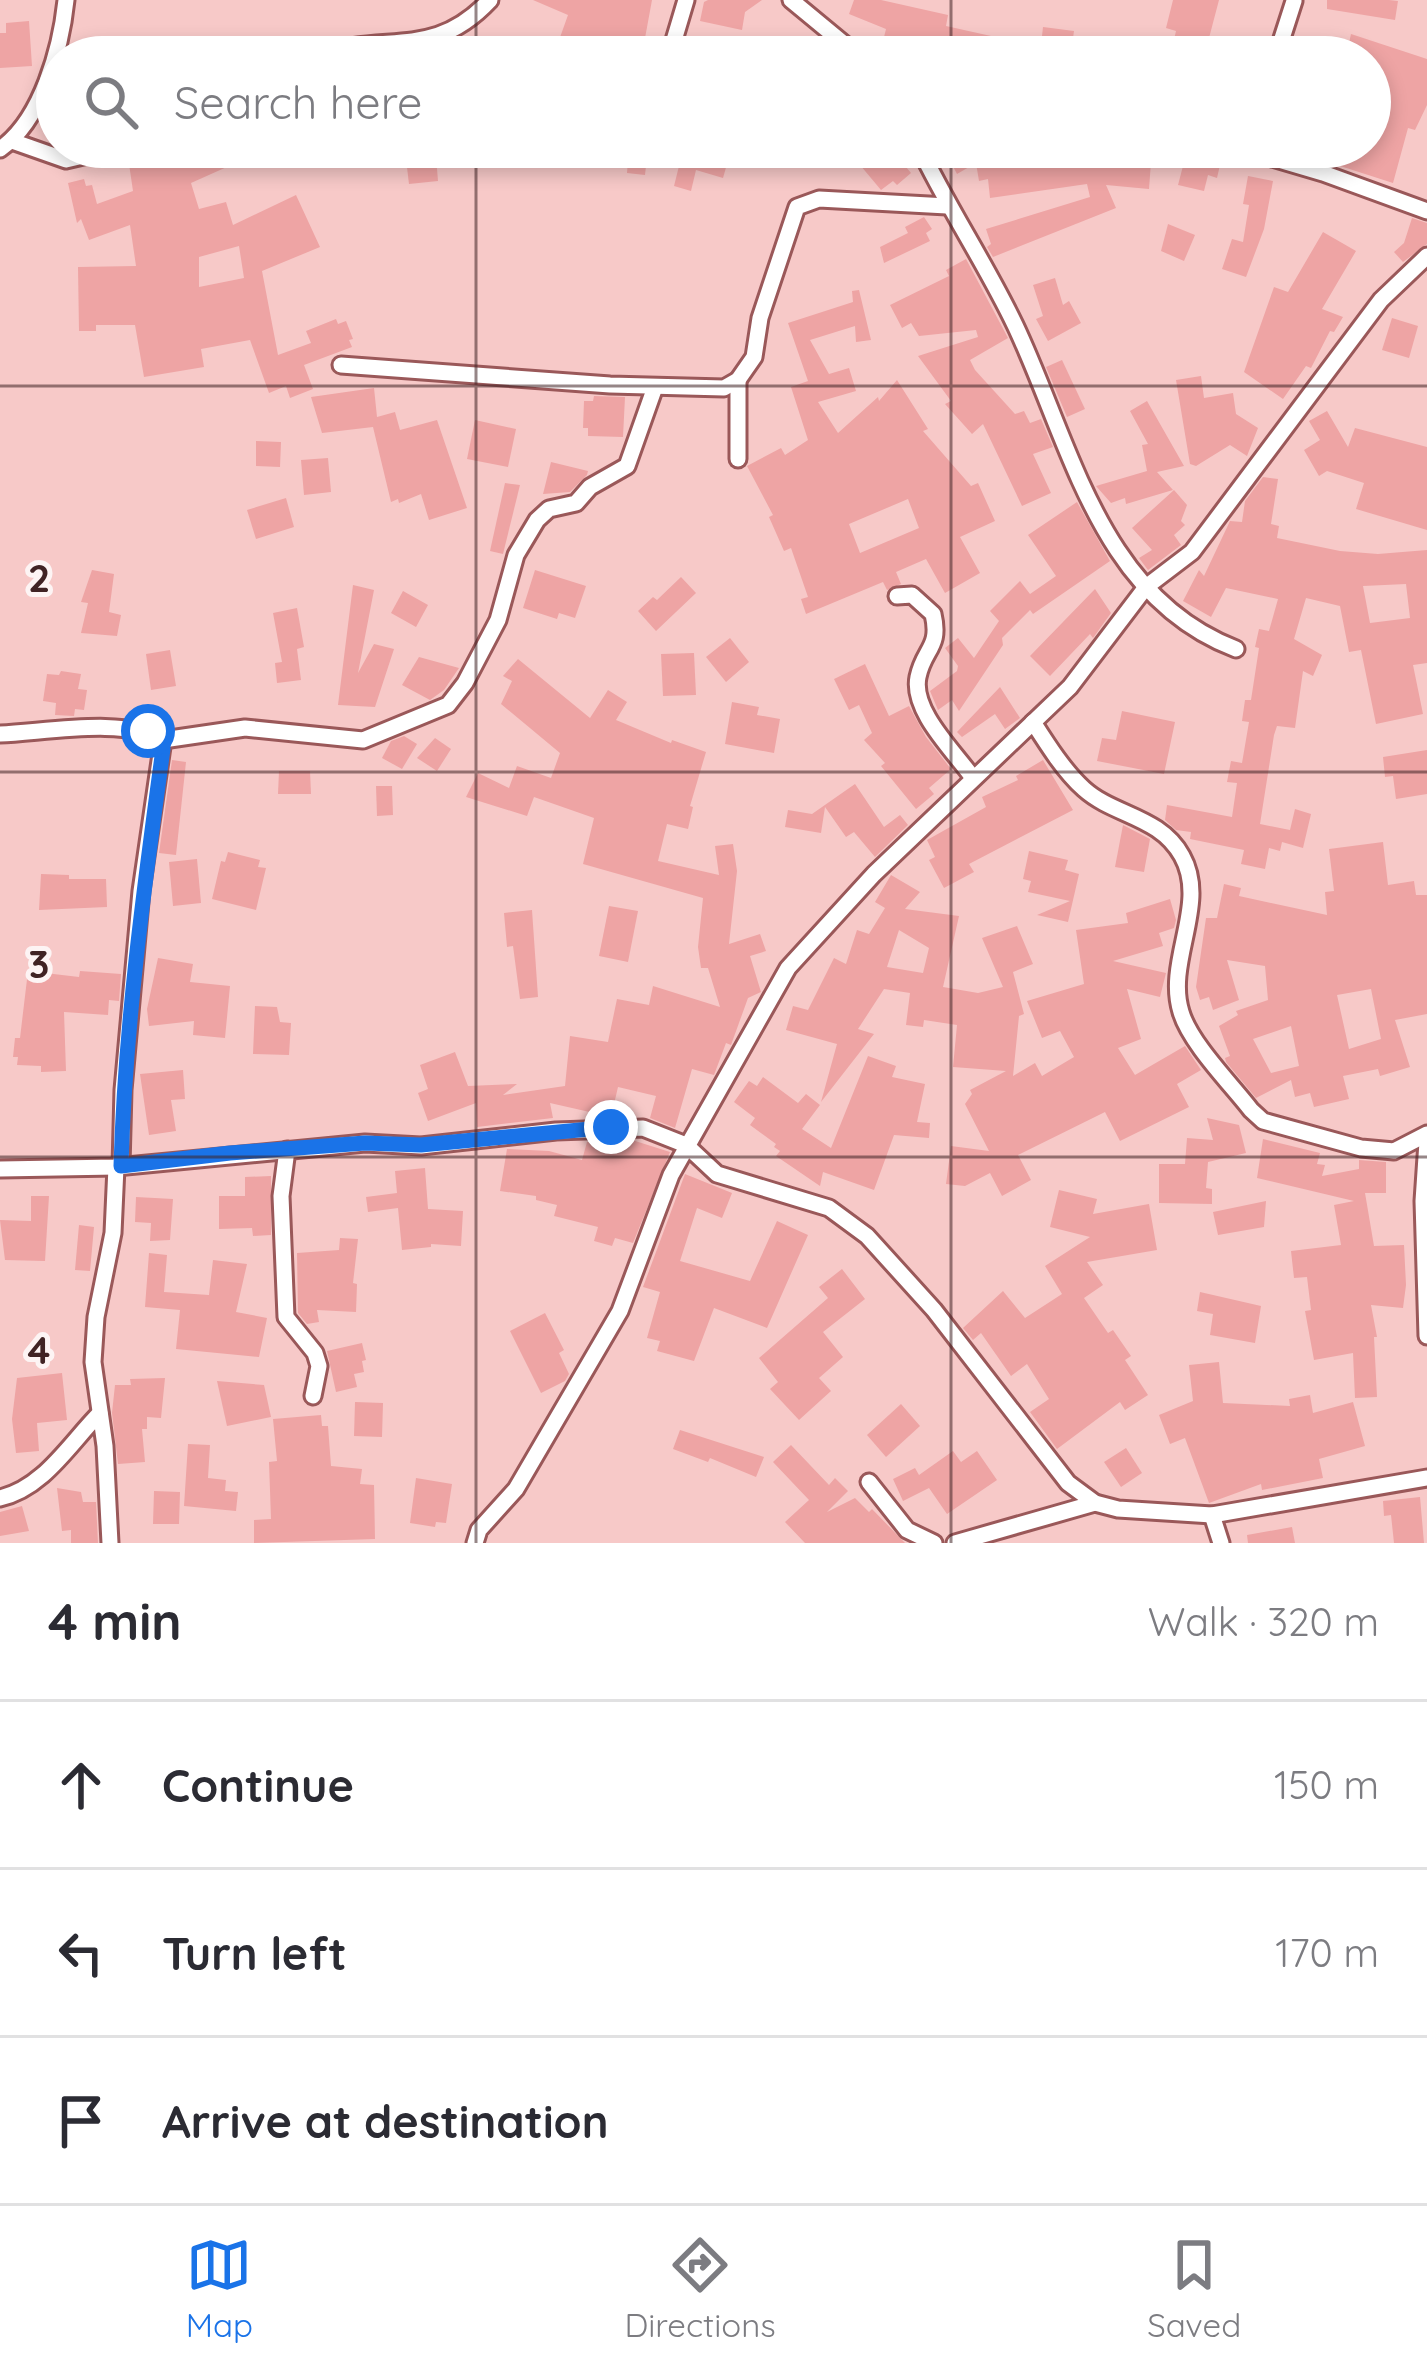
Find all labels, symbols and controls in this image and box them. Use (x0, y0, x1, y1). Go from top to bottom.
search box (36, 36, 1391, 168)
icon: search (78, 69, 144, 135)
text: Search here (174, 74, 422, 130)
text: 2 (28, 553, 50, 602)
route start (121, 704, 175, 758)
text: 3 (29, 939, 49, 988)
route end (584, 1100, 638, 1154)
text: 4 (28, 1325, 50, 1374)
text: 4 min (48, 1589, 182, 1653)
text: Walk · 320 m (1148, 1597, 1379, 1646)
icon: ahead (48, 1752, 114, 1818)
text: Continue (162, 1757, 354, 1813)
text: 150 m (1274, 1760, 1379, 1809)
icon: left (48, 1920, 114, 1986)
text: Turn left (162, 1925, 347, 1981)
text: 170 m (1275, 1928, 1379, 1977)
icon: arrive (48, 2088, 114, 2154)
text: Arrive at destination (162, 2093, 608, 2149)
tab: Map (186, 2232, 253, 2345)
tab: Directions (624, 2232, 776, 2345)
tab: Saved (1147, 2232, 1241, 2345)

